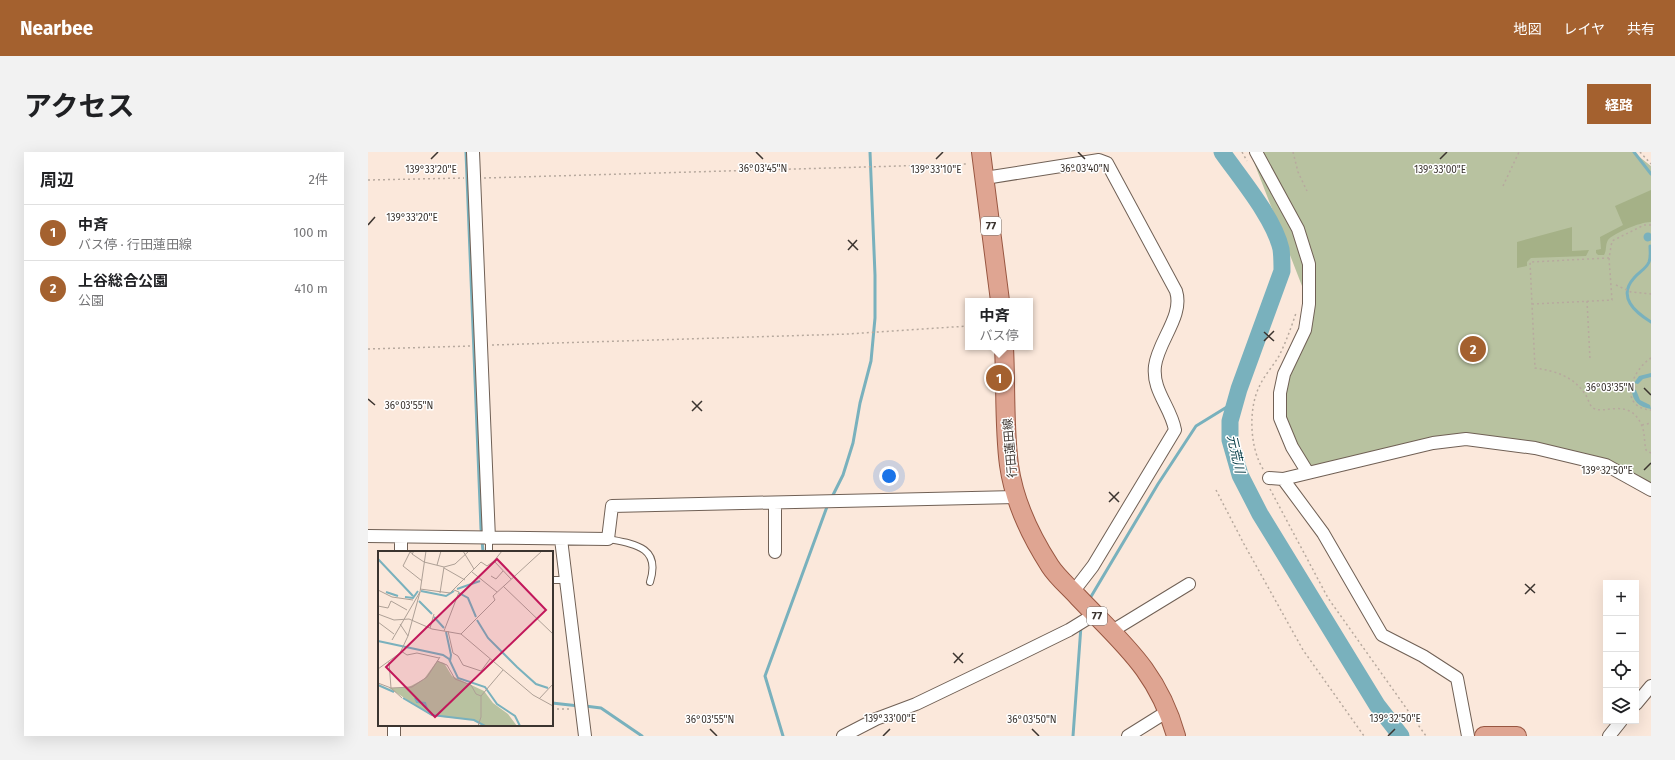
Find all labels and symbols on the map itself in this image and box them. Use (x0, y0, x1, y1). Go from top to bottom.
text: 36°03'45"N (739, 163, 787, 175)
text: 36°03'40"N (1060, 163, 1110, 175)
text: 139°33'20"E (405, 164, 457, 176)
text: 139°33'10"E (911, 164, 962, 176)
text: 139°33'00"E (1414, 164, 1466, 176)
text: 139°33'20"E (386, 212, 438, 224)
road number: 77 (981, 217, 1001, 235)
pin: 2 (1460, 334, 1486, 364)
pin: 1 (986, 363, 1012, 393)
text: 36°03'35"N (1586, 382, 1634, 394)
text: 36°03'55"N (385, 400, 433, 412)
street label: 行田蓮田線 (1000, 417, 1020, 479)
water label: 元荒川 (1224, 433, 1248, 477)
text: 139°32'50"E (1581, 465, 1633, 477)
your location (879, 466, 899, 486)
inset map (378, 551, 553, 726)
road number: 77 (1087, 607, 1107, 625)
text: 139°33'00"E (864, 713, 916, 725)
text: 139°32'50"E (1369, 713, 1421, 725)
text: 36°03'55"N (686, 714, 734, 726)
text: 36°03'50"N (1007, 714, 1057, 726)

